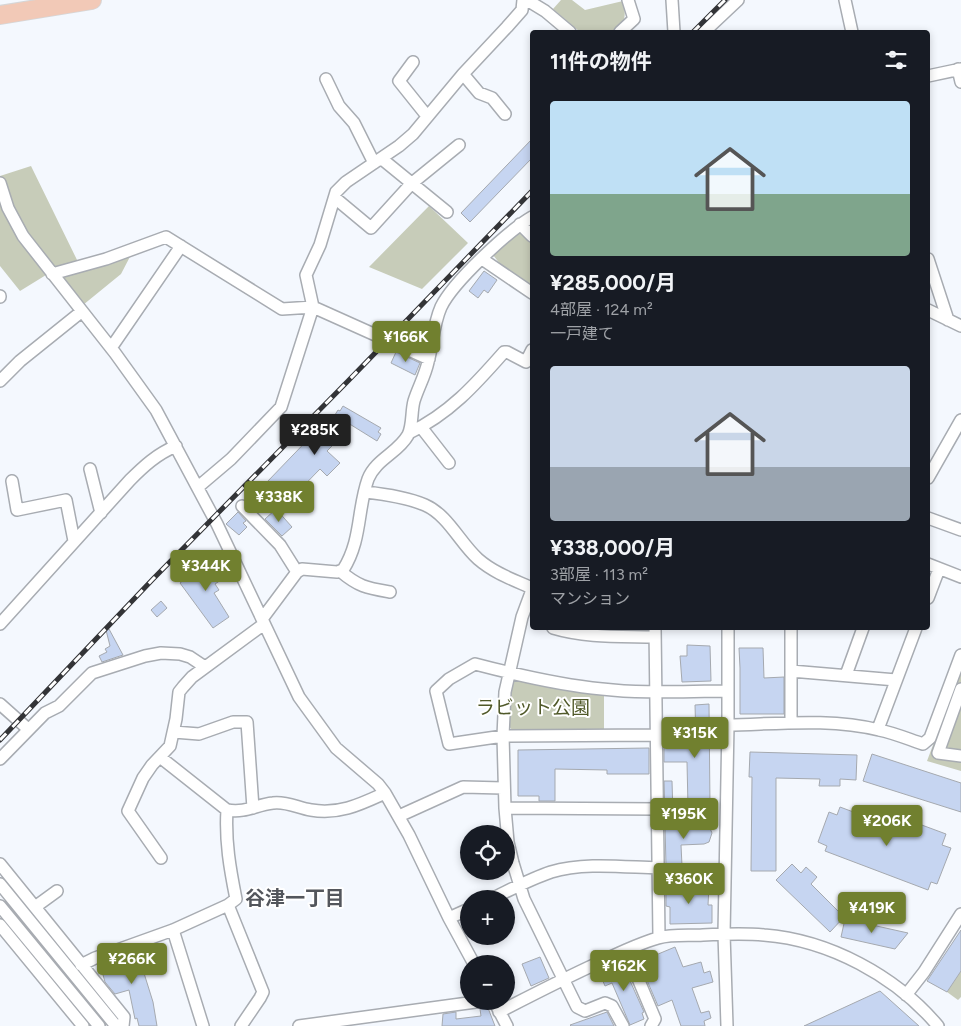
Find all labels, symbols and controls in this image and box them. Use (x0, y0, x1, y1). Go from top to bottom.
icon: filters (882, 46, 910, 74)
text: 11件の物件 (550, 49, 652, 74)
icon: home (685, 134, 775, 224)
text: ¥285,000/月 (550, 270, 676, 295)
text: 4部屋 · 124 m² (550, 300, 653, 319)
pin: ¥166K (371, 320, 441, 363)
text: 一戸建て (550, 324, 614, 343)
text: ¥166K (383, 327, 429, 346)
icon: home (685, 399, 775, 489)
pin: ¥285K (280, 414, 350, 456)
text: ¥285K (291, 420, 339, 439)
pin: ¥338K (244, 480, 314, 523)
text: ¥338K (255, 487, 303, 506)
text: ¥338,000/月 (550, 535, 675, 560)
pin: ¥344K (171, 550, 241, 592)
text: ¥344K (181, 556, 231, 575)
text: 3部屋 · 113 m² (550, 565, 648, 584)
text: マンション (550, 589, 630, 608)
park label: ラビット公園 (476, 696, 590, 719)
pin: ¥315K (660, 716, 730, 759)
text: ¥315K (672, 723, 718, 742)
pin: ¥195K (649, 798, 719, 840)
text: ¥195K (661, 804, 707, 823)
pin: ¥206K (852, 804, 922, 847)
text: ¥206K (862, 811, 912, 830)
map controls (460, 825, 515, 1010)
button: locate (460, 825, 515, 880)
pin: ¥360K (654, 862, 724, 905)
text: ¥360K (665, 869, 713, 888)
district label: 谷津一丁目 (245, 886, 345, 910)
button: + (460, 890, 515, 945)
pin: ¥419K (837, 892, 907, 934)
text: ¥419K (849, 898, 895, 917)
pin: ¥266K (97, 942, 167, 985)
text: ¥266K (108, 949, 156, 968)
pin: ¥162K (589, 950, 659, 992)
button: − (460, 955, 515, 1010)
text: ¥162K (601, 956, 647, 975)

